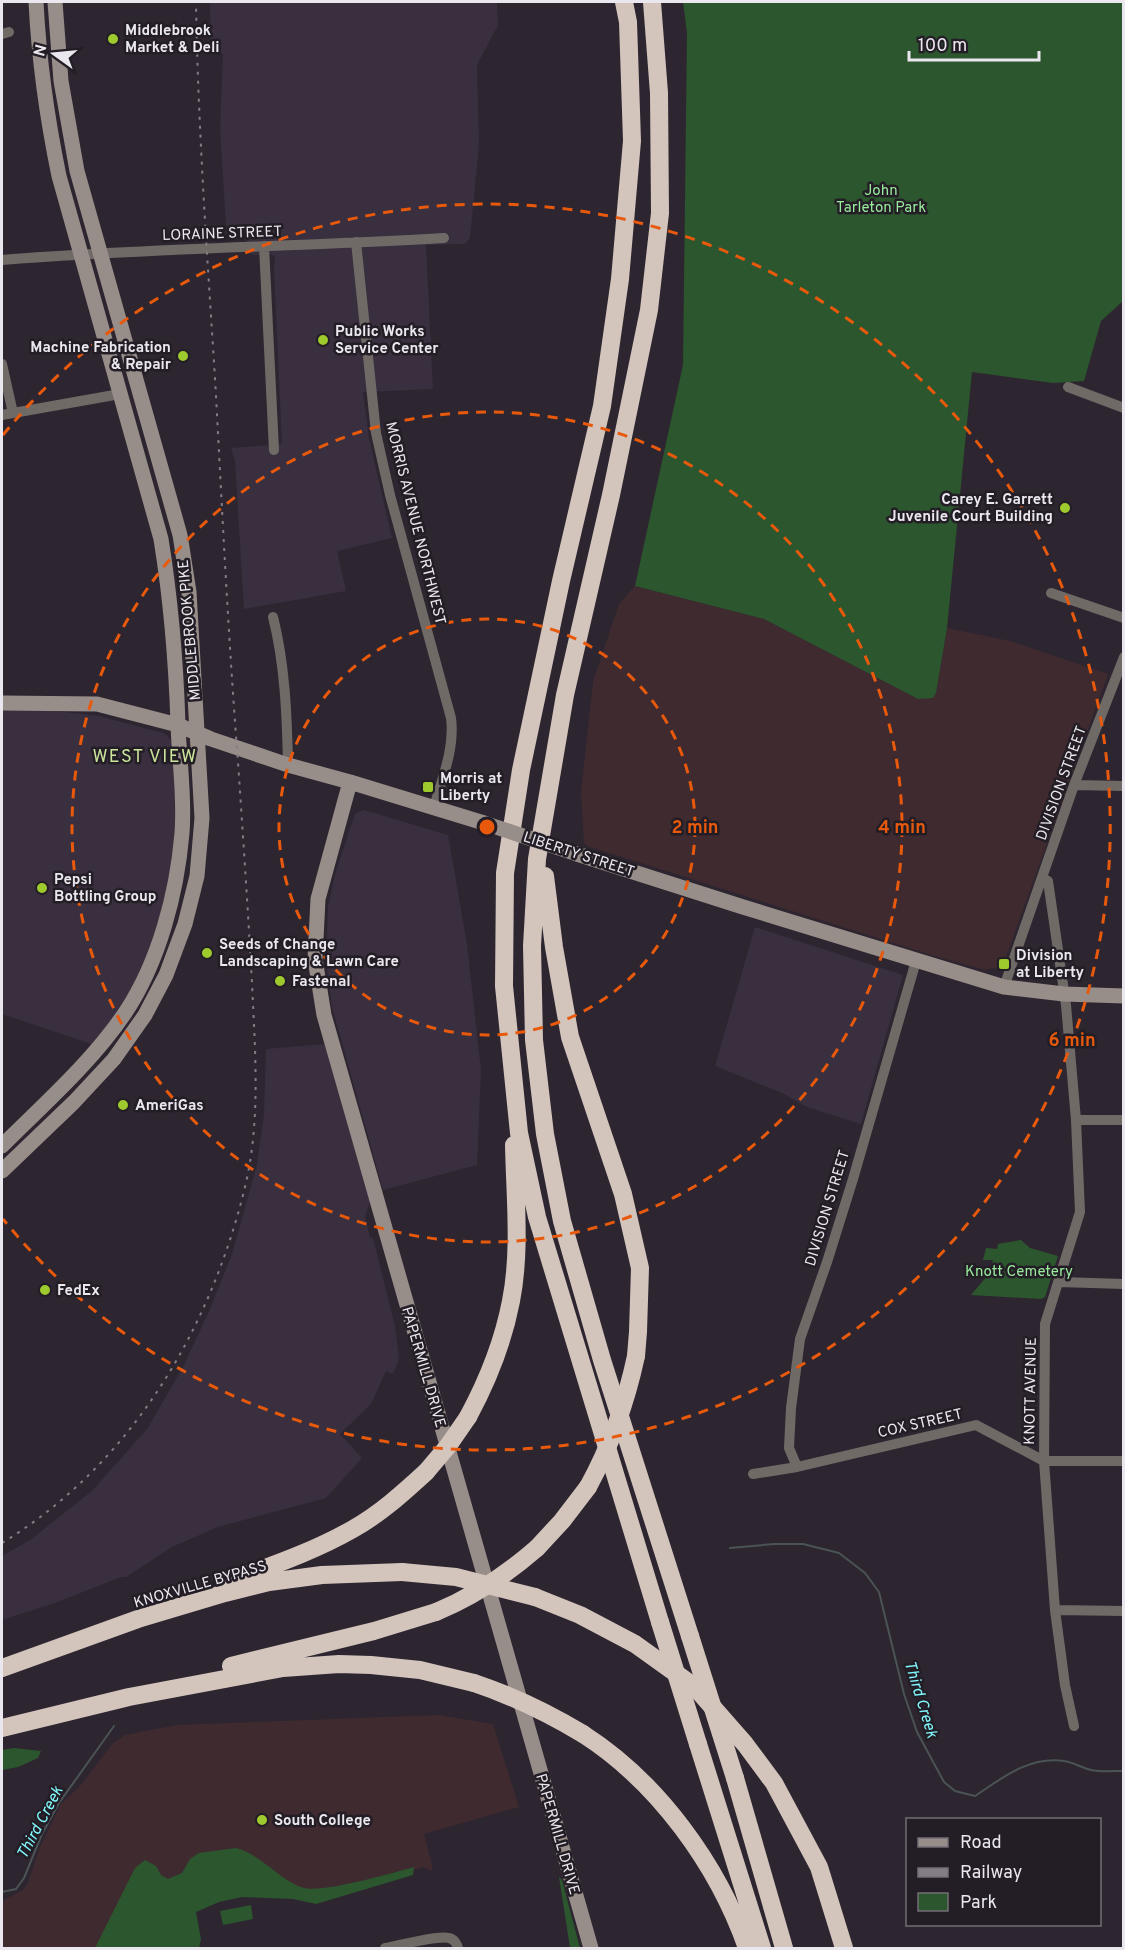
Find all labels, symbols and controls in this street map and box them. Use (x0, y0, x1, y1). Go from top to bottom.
place label: Middlebrook Market & Deli (125, 22, 220, 58)
north arrow (24, 24, 84, 84)
scale bar (909, 24, 1040, 62)
marker: Middlebrook Market & Deli (106, 32, 120, 46)
text: 100 m (918, 35, 967, 58)
text: N (30, 42, 53, 59)
park label: John Tarleton Park (836, 182, 926, 218)
street label: LORAINE STREET (162, 223, 282, 246)
place label: Public Works Service Center (335, 323, 439, 359)
marker: Public Works Service Center (316, 333, 330, 347)
place label: Machine Fabrication & Repair (30, 339, 172, 375)
marker: Machine Fabrication & Repair (176, 349, 190, 363)
street label: MORRIS AVENUE NORTHWEST (380, 420, 449, 627)
place label: Carey E. Garrett Juvenile Court Building (888, 491, 1053, 527)
marker: Carey E. Garrett Juvenile Court Building (1058, 501, 1072, 515)
street label: MIDDLEBROOK PIKE (175, 559, 206, 701)
street label: DIVISION STREET (1033, 724, 1092, 843)
district label: WEST VIEW (92, 746, 198, 769)
place label: Morris at Liberty (440, 770, 502, 806)
marker: Morris at Liberty (421, 780, 435, 794)
centre of rings (477, 817, 497, 837)
text: 2 min (671, 817, 719, 840)
text: 4 min (878, 817, 926, 840)
street label: LIBERTY STREET (520, 828, 637, 882)
place label: Pepsi Bottling Group (54, 871, 157, 907)
marker: Pepsi Bottling Group (35, 881, 49, 895)
place label: Seeds of Change Landscaping & Lawn Care (219, 936, 399, 972)
marker: Seeds of Change Landscaping & Lawn Care (200, 946, 214, 960)
place label: Division at Liberty (1016, 947, 1085, 983)
marker: Division at Liberty (997, 957, 1011, 971)
place label: Fastenal (292, 973, 351, 992)
marker: Fastenal (273, 974, 287, 988)
text: 6 min (1048, 1030, 1096, 1053)
place label: AmeriGas (135, 1097, 204, 1116)
marker: AmeriGas (116, 1098, 130, 1112)
street label: DIVISION STREET (802, 1148, 855, 1269)
park label: Knott Cemetery (965, 1263, 1073, 1282)
place label: FedEx (57, 1282, 100, 1301)
marker: FedEx (38, 1283, 52, 1297)
street label: PAPERMILL DRIVE (396, 1305, 449, 1430)
street label: KNOTT AVENUE (1021, 1337, 1042, 1445)
street label: COX STREET (876, 1405, 965, 1443)
street label: KNOXVILLE BYPASS (132, 1557, 269, 1614)
water label: Third Creek (899, 1658, 942, 1742)
street label: PAPERMILL DRIVE (530, 1772, 583, 1897)
water label: Third Creek (13, 1782, 69, 1863)
place label: South College (274, 1812, 371, 1831)
marker: South College (255, 1813, 269, 1827)
legend (906, 1818, 1101, 1926)
text: Road (960, 1832, 1002, 1855)
text: Railway (960, 1862, 1022, 1885)
text: Park (960, 1892, 997, 1915)

